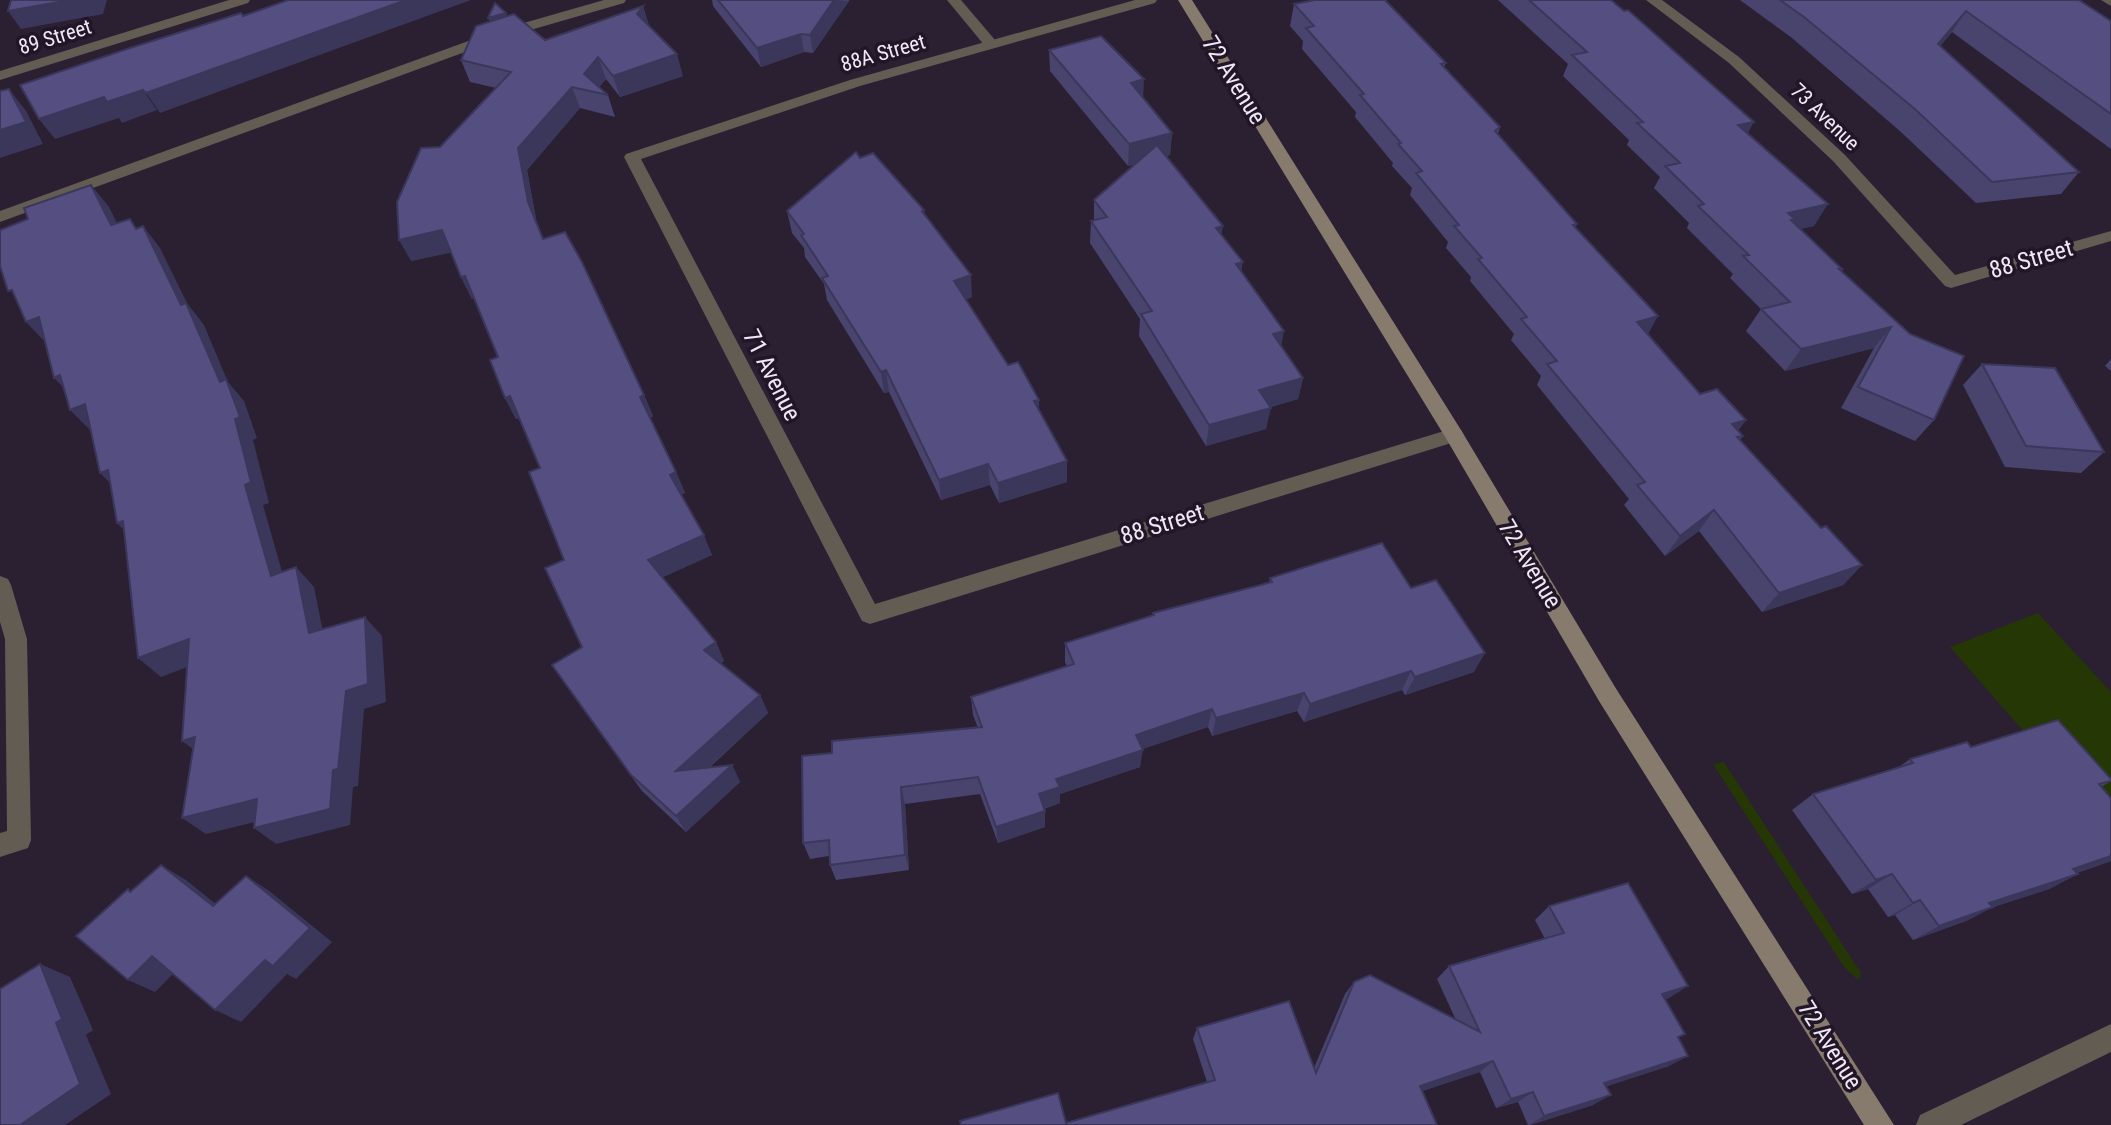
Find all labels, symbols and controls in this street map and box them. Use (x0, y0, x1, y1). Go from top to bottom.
street label: 89 Street (16, 15, 94, 59)
street label: 88A Street (838, 29, 928, 77)
street label: 72 Avenue (1196, 31, 1272, 129)
street label: 73 Avenue (1786, 78, 1864, 156)
street label: 88 Street (1986, 234, 2076, 284)
street label: 71 Avenue (737, 325, 807, 425)
street label: 88 Street (1117, 498, 1207, 550)
street label: 72 Avenue (1493, 515, 1567, 613)
street label: 72 Avenue (1792, 996, 1868, 1094)

